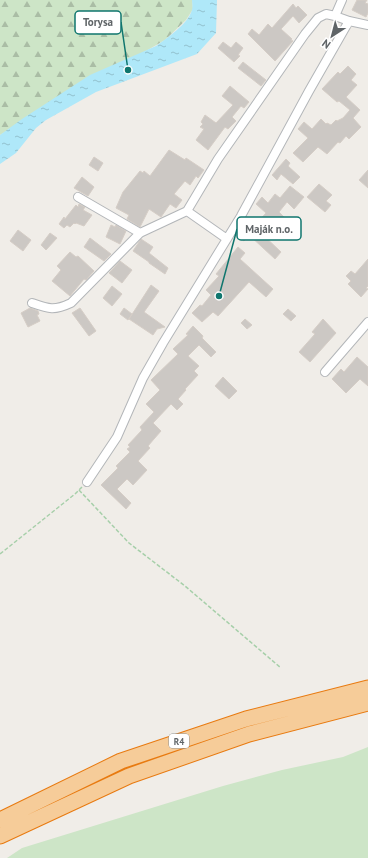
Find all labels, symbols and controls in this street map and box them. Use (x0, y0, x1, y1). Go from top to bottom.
callout: Torysa (75, 11, 121, 34)
text: Torysa (83, 15, 113, 29)
north arrow (312, 16, 352, 56)
text: N (319, 36, 333, 52)
callout: Maják n.o. (237, 217, 301, 240)
text: Maják n.o. (245, 222, 293, 236)
road number: R4 (169, 734, 189, 748)

